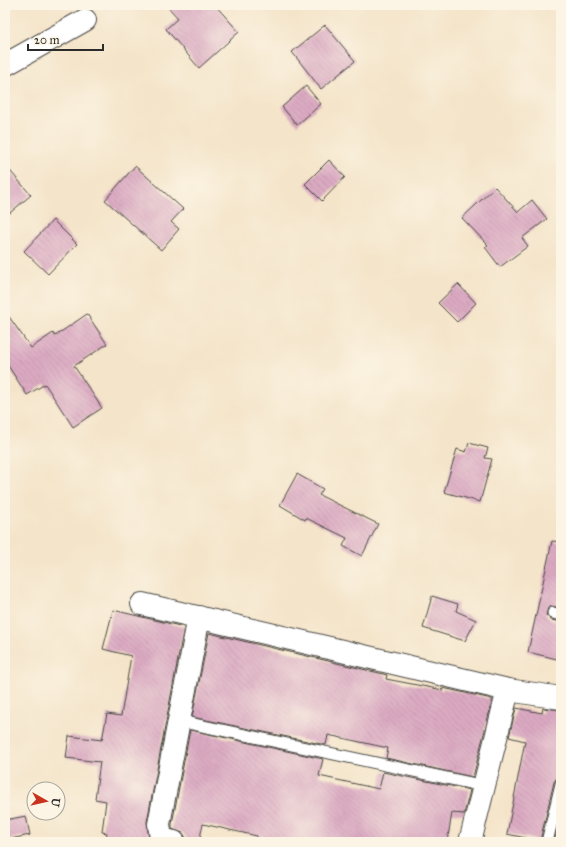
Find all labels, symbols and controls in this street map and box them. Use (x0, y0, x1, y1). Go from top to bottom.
scale bar (28, 26, 103, 52)
text: 20 m (34, 33, 60, 47)
north arrow (26, 781, 66, 821)
text: U (48, 797, 62, 808)

